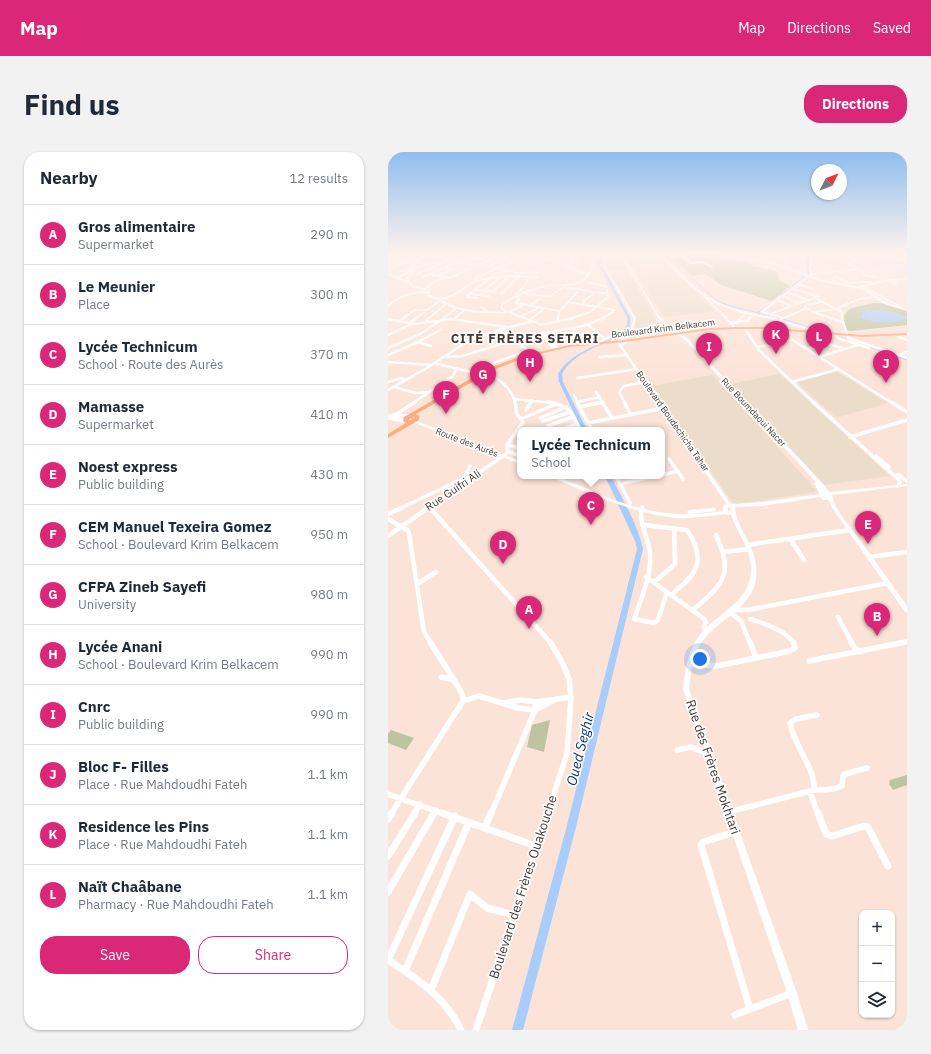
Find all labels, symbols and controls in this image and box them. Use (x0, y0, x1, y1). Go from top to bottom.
text: Map (20, 16, 58, 40)
text: Map (738, 19, 765, 37)
text: Directions (787, 19, 851, 37)
text: Saved (873, 19, 911, 37)
button: Directions (804, 85, 907, 123)
text: Find us (24, 86, 120, 123)
north arrow (811, 164, 847, 200)
text: Nearby (40, 167, 98, 189)
text: 12 results (289, 170, 348, 187)
text: Gros alimentaire (78, 217, 195, 236)
text: A (49, 226, 57, 243)
text: 290 m (310, 226, 348, 243)
text: Supermarket (78, 236, 154, 253)
text: Le Meunier (78, 277, 155, 296)
text: B (49, 286, 57, 303)
text: 300 m (310, 286, 348, 303)
text: Place (78, 296, 110, 313)
street label: Boulevard Krim Belkacem (611, 316, 716, 340)
pin: K (763, 321, 789, 354)
pin: L (806, 323, 832, 356)
district label: CITÉ FRÈRES SETARI (451, 330, 599, 347)
pin: I (696, 333, 722, 366)
text: Lycée Technicum (78, 337, 198, 356)
text: C (49, 346, 57, 363)
text: 370 m (310, 346, 348, 363)
pin: H (517, 349, 543, 382)
pin: J (873, 350, 899, 383)
text: School · Route des Aurès (78, 356, 223, 373)
pin: G (470, 361, 496, 394)
street label: Boulevard Boudechicha Tahar (634, 369, 712, 474)
street label: Rue Boumdaoui Nacer (719, 375, 789, 449)
pin: F (433, 381, 459, 414)
text: Mamasse (78, 397, 144, 416)
text: D (48, 406, 58, 423)
text: 410 m (310, 406, 348, 423)
text: Supermarket (78, 416, 154, 433)
street label: Route des Aurès (434, 425, 500, 459)
popup (517, 427, 665, 479)
text: Lycée Technicum (531, 435, 651, 454)
text: School (531, 454, 571, 471)
text: Noest express (78, 457, 178, 476)
text: E (49, 466, 57, 483)
text: 430 m (310, 466, 348, 483)
street label: Rue Guifri Ali (422, 466, 484, 514)
text: Public building (78, 476, 164, 493)
pin: C (578, 492, 604, 525)
pin: E (855, 511, 881, 544)
text: CEM Manuel Texeira Gomez (78, 517, 271, 536)
text: F (49, 526, 57, 543)
text: 950 m (310, 526, 348, 543)
pin: D (490, 531, 516, 564)
text: School · Boulevard Krim Belkacem (78, 536, 279, 553)
text: CFPA Zineb Sayefi (78, 577, 206, 596)
text: G (48, 586, 58, 603)
text: 980 m (310, 586, 348, 603)
text: University (78, 596, 136, 613)
pin: A (516, 596, 542, 629)
pin: B (864, 603, 890, 636)
text: Lycée Anani (78, 637, 162, 656)
text: H (48, 646, 58, 663)
text: 990 m (310, 646, 348, 663)
your location (690, 649, 710, 669)
text: School · Boulevard Krim Belkacem (78, 656, 279, 673)
text: Cnrc (78, 697, 110, 716)
street label: Rue des Frères Mokhtari (682, 697, 744, 837)
text: I (50, 706, 56, 723)
text: 990 m (310, 706, 348, 723)
water label: Oued Seghir (562, 710, 598, 788)
text: Public building (78, 716, 164, 733)
text: Bloc F- Filles (78, 757, 169, 776)
text: J (49, 766, 57, 783)
text: 1.1 km (308, 766, 348, 783)
text: Place · Rue Mahdoudhi Fateh (78, 776, 247, 793)
street label: Boulevard des Frères Ouakouche (485, 793, 561, 981)
text: Residence les Pins (78, 817, 209, 836)
text: K (48, 826, 58, 843)
text: 1.1 km (308, 826, 348, 843)
text: Place · Rue Mahdoudhi Fateh (78, 836, 247, 853)
text: Naït Chaâbane (78, 877, 182, 896)
text: L (50, 886, 56, 903)
text: 1.1 km (308, 886, 348, 903)
text: Pharmacy · Rue Mahdoudhi Fateh (78, 896, 274, 913)
map controls (859, 910, 895, 1018)
button: + (859, 910, 895, 946)
button: Save (40, 936, 190, 974)
button: Share (198, 936, 348, 974)
button: − (859, 946, 895, 982)
button: layers (859, 982, 895, 1018)

